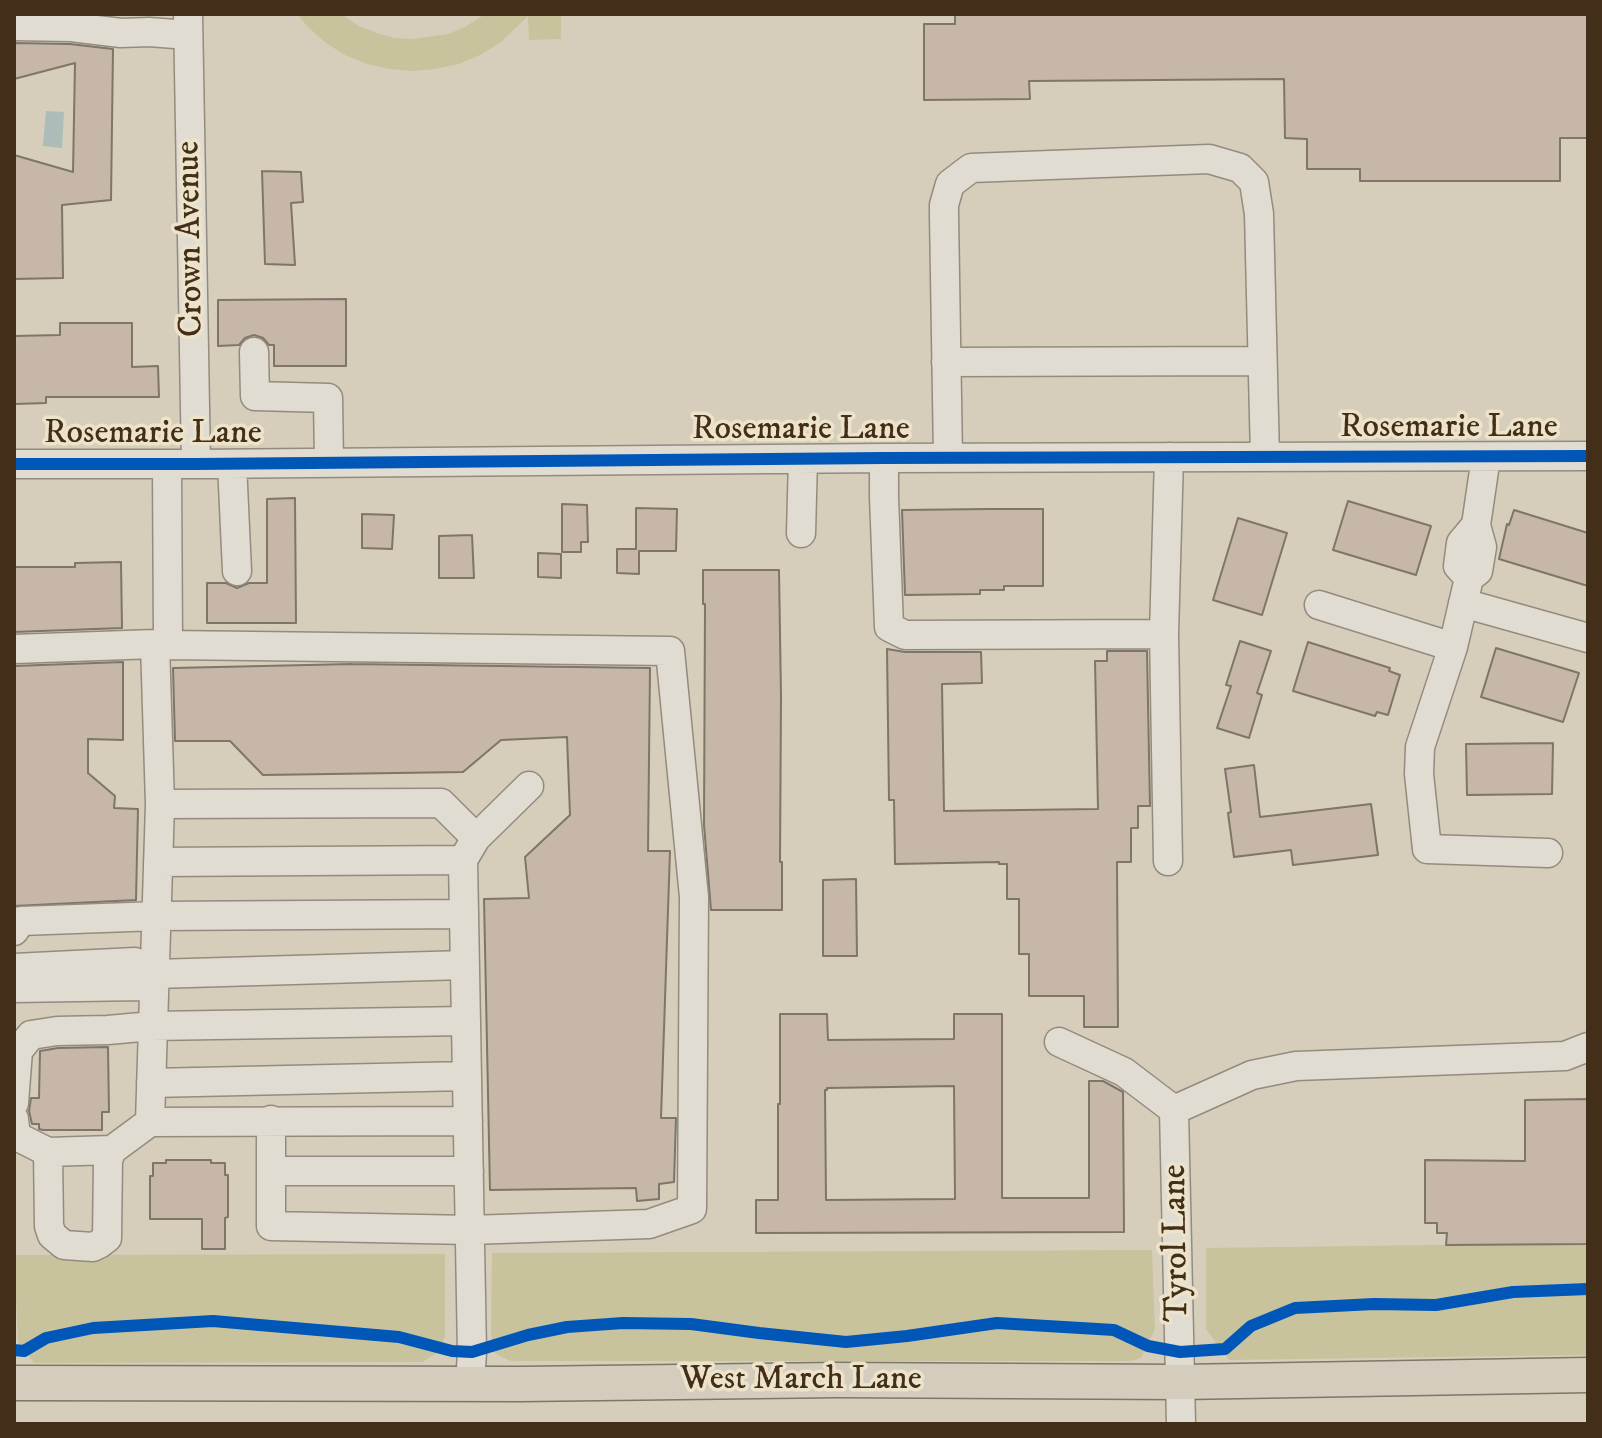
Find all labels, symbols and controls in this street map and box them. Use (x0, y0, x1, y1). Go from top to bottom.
street label: Crown Avenue (170, 140, 214, 338)
street label: Rosemarie Lane (1340, 409, 1558, 449)
street label: Rosemarie Lane (692, 411, 910, 451)
street label: Rosemarie Lane (44, 415, 262, 455)
street label: Tyrol Lane (1156, 1164, 1200, 1322)
street label: West March Lane (680, 1361, 922, 1401)

